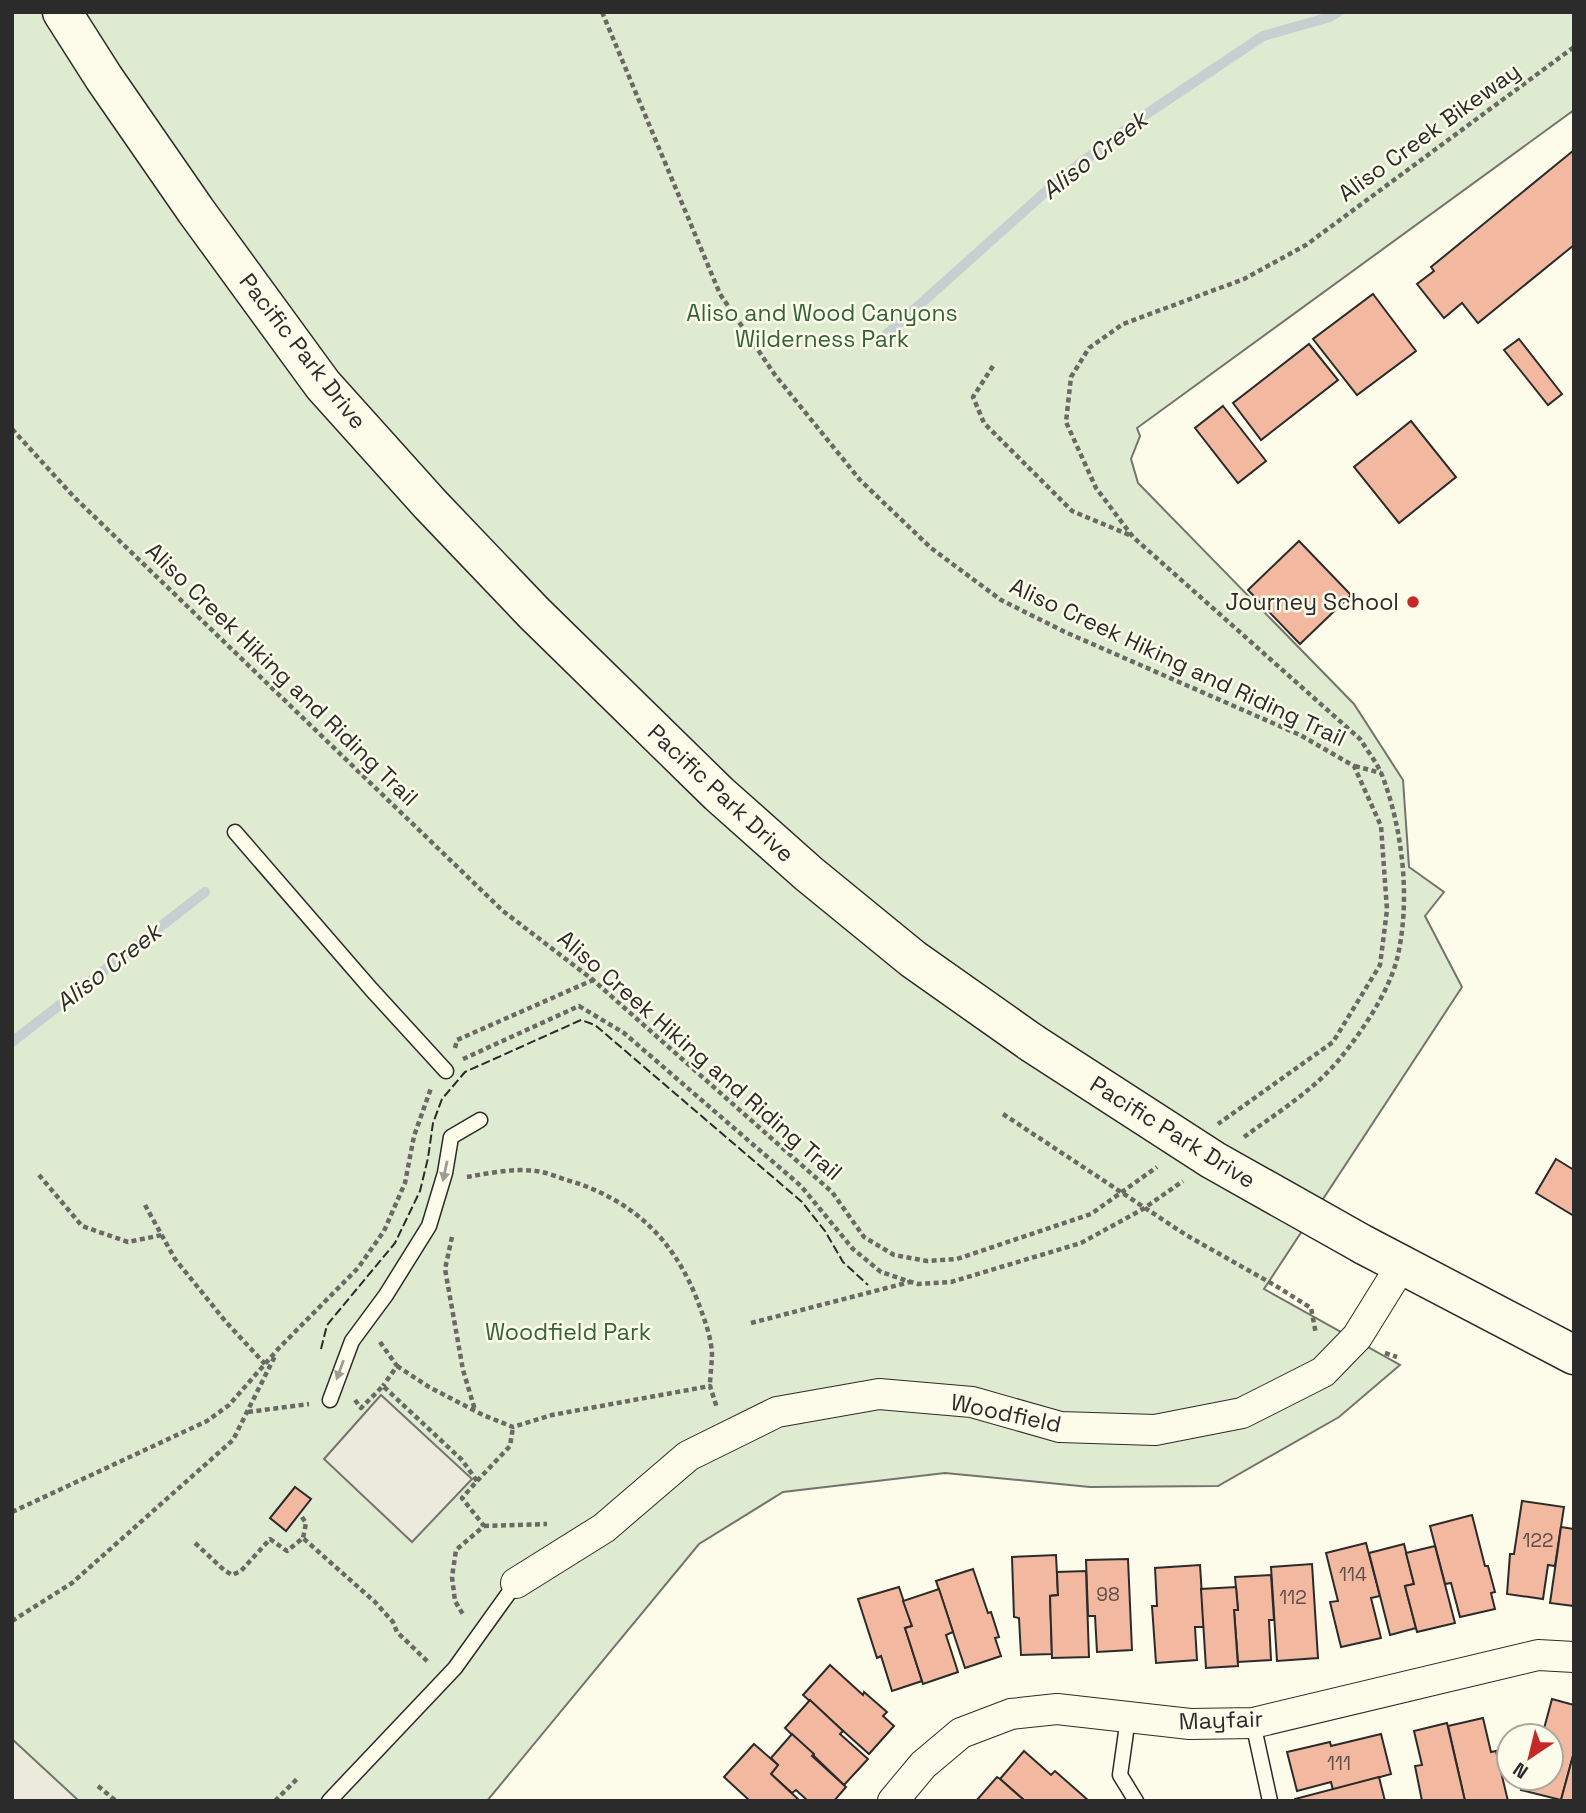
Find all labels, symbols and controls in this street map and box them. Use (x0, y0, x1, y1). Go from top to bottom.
street label: Aliso Creek Bikeway (1332, 56, 1526, 208)
water label: Aliso Creek (1035, 102, 1156, 206)
street label: Pacific Park Drive (233, 267, 373, 435)
park label: Aliso and Wood Canyons Wilderness Park (686, 298, 958, 354)
street label: Aliso Creek Hiking and Riding Trail (139, 536, 425, 812)
street label: Aliso Creek Hiking and Riding Trail (1005, 571, 1351, 753)
place label: Journey School (1225, 587, 1399, 617)
marker: Journey School (1405, 594, 1421, 610)
street label: Pacific Park Drive (641, 717, 801, 869)
water label: Aliso Creek (49, 914, 170, 1018)
street label: Aliso Creek Hiking and Riding Trail (552, 923, 848, 1187)
street label: Pacific Park Drive (1085, 1069, 1261, 1195)
one-way arrow (439, 1160, 450, 1182)
park label: Woodfield Park (485, 1317, 651, 1347)
one-way arrow (335, 1360, 346, 1381)
street label: Woodfield (948, 1387, 1064, 1439)
house number: 122 (1523, 1528, 1553, 1553)
house number: 114 (1339, 1562, 1367, 1587)
house number: 98 (1096, 1582, 1120, 1607)
house number: 112 (1279, 1585, 1307, 1610)
street label: Mayfair (1178, 1704, 1264, 1736)
north arrow (1495, 1722, 1565, 1792)
house number: 111 (1327, 1751, 1351, 1776)
text: N (1508, 1757, 1533, 1784)

